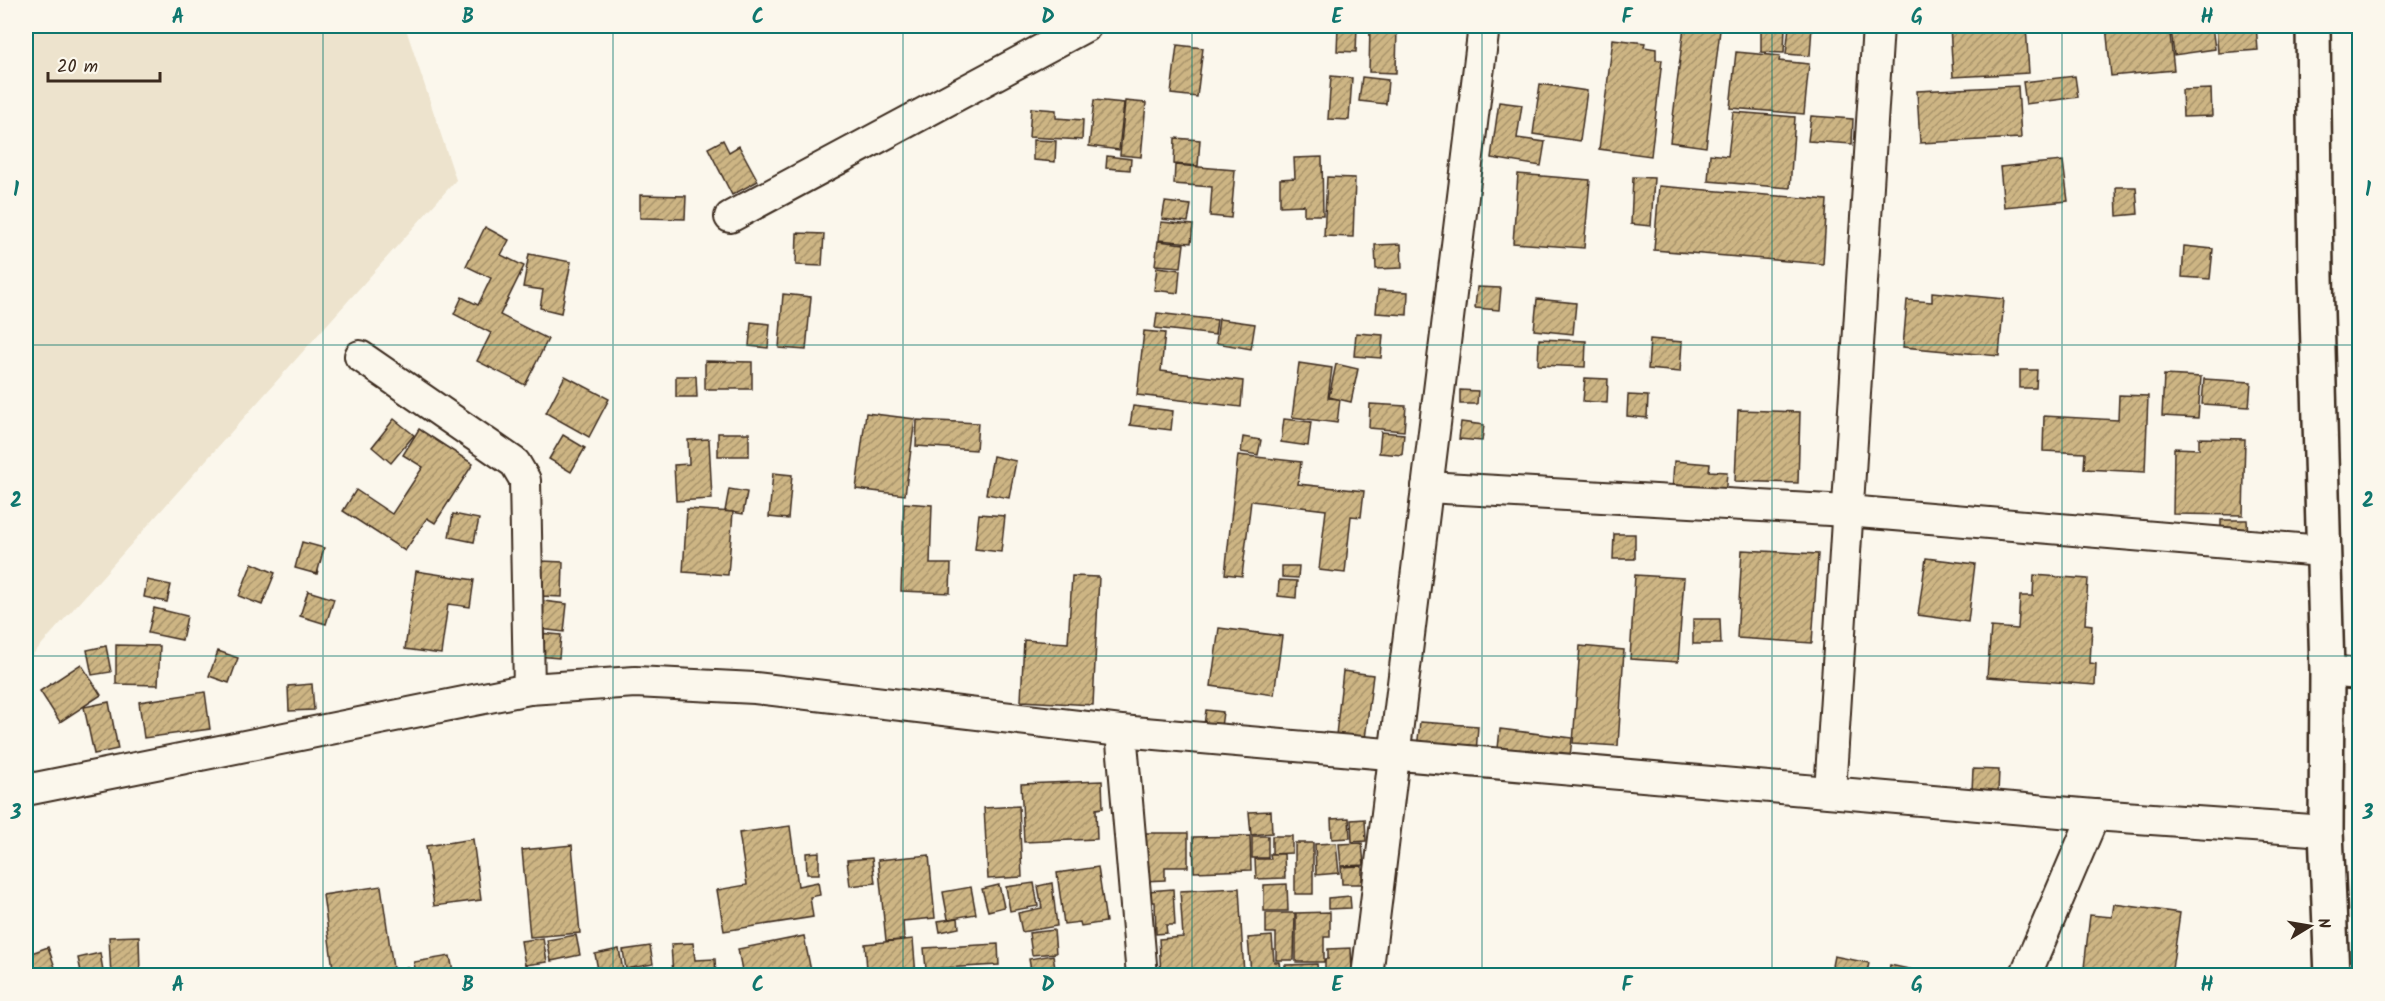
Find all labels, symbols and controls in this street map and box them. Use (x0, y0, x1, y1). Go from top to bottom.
text: A (172, 2, 184, 34)
text: B (462, 2, 474, 34)
text: C (752, 2, 764, 34)
text: D (1041, 2, 1055, 34)
text: E (1331, 2, 1343, 34)
text: F (1622, 2, 1634, 34)
text: G (1911, 2, 1923, 34)
text: H (2200, 2, 2214, 34)
scale bar (48, 45, 160, 83)
text: 20 m (57, 53, 98, 82)
text: 1 (13, 175, 19, 207)
text: 1 (2365, 175, 2371, 207)
text: 2 (10, 486, 22, 518)
text: 2 (2362, 486, 2374, 518)
text: 3 (10, 798, 22, 830)
text: 3 (2362, 798, 2374, 830)
north arrow (2280, 896, 2340, 956)
text: N (2310, 916, 2336, 931)
text: A (172, 970, 184, 1001)
text: B (462, 970, 474, 1001)
text: C (752, 970, 764, 1001)
text: D (1041, 970, 1055, 1001)
text: E (1331, 970, 1343, 1001)
text: F (1622, 970, 1634, 1001)
text: G (1911, 970, 1923, 1001)
text: H (2200, 970, 2214, 1001)

